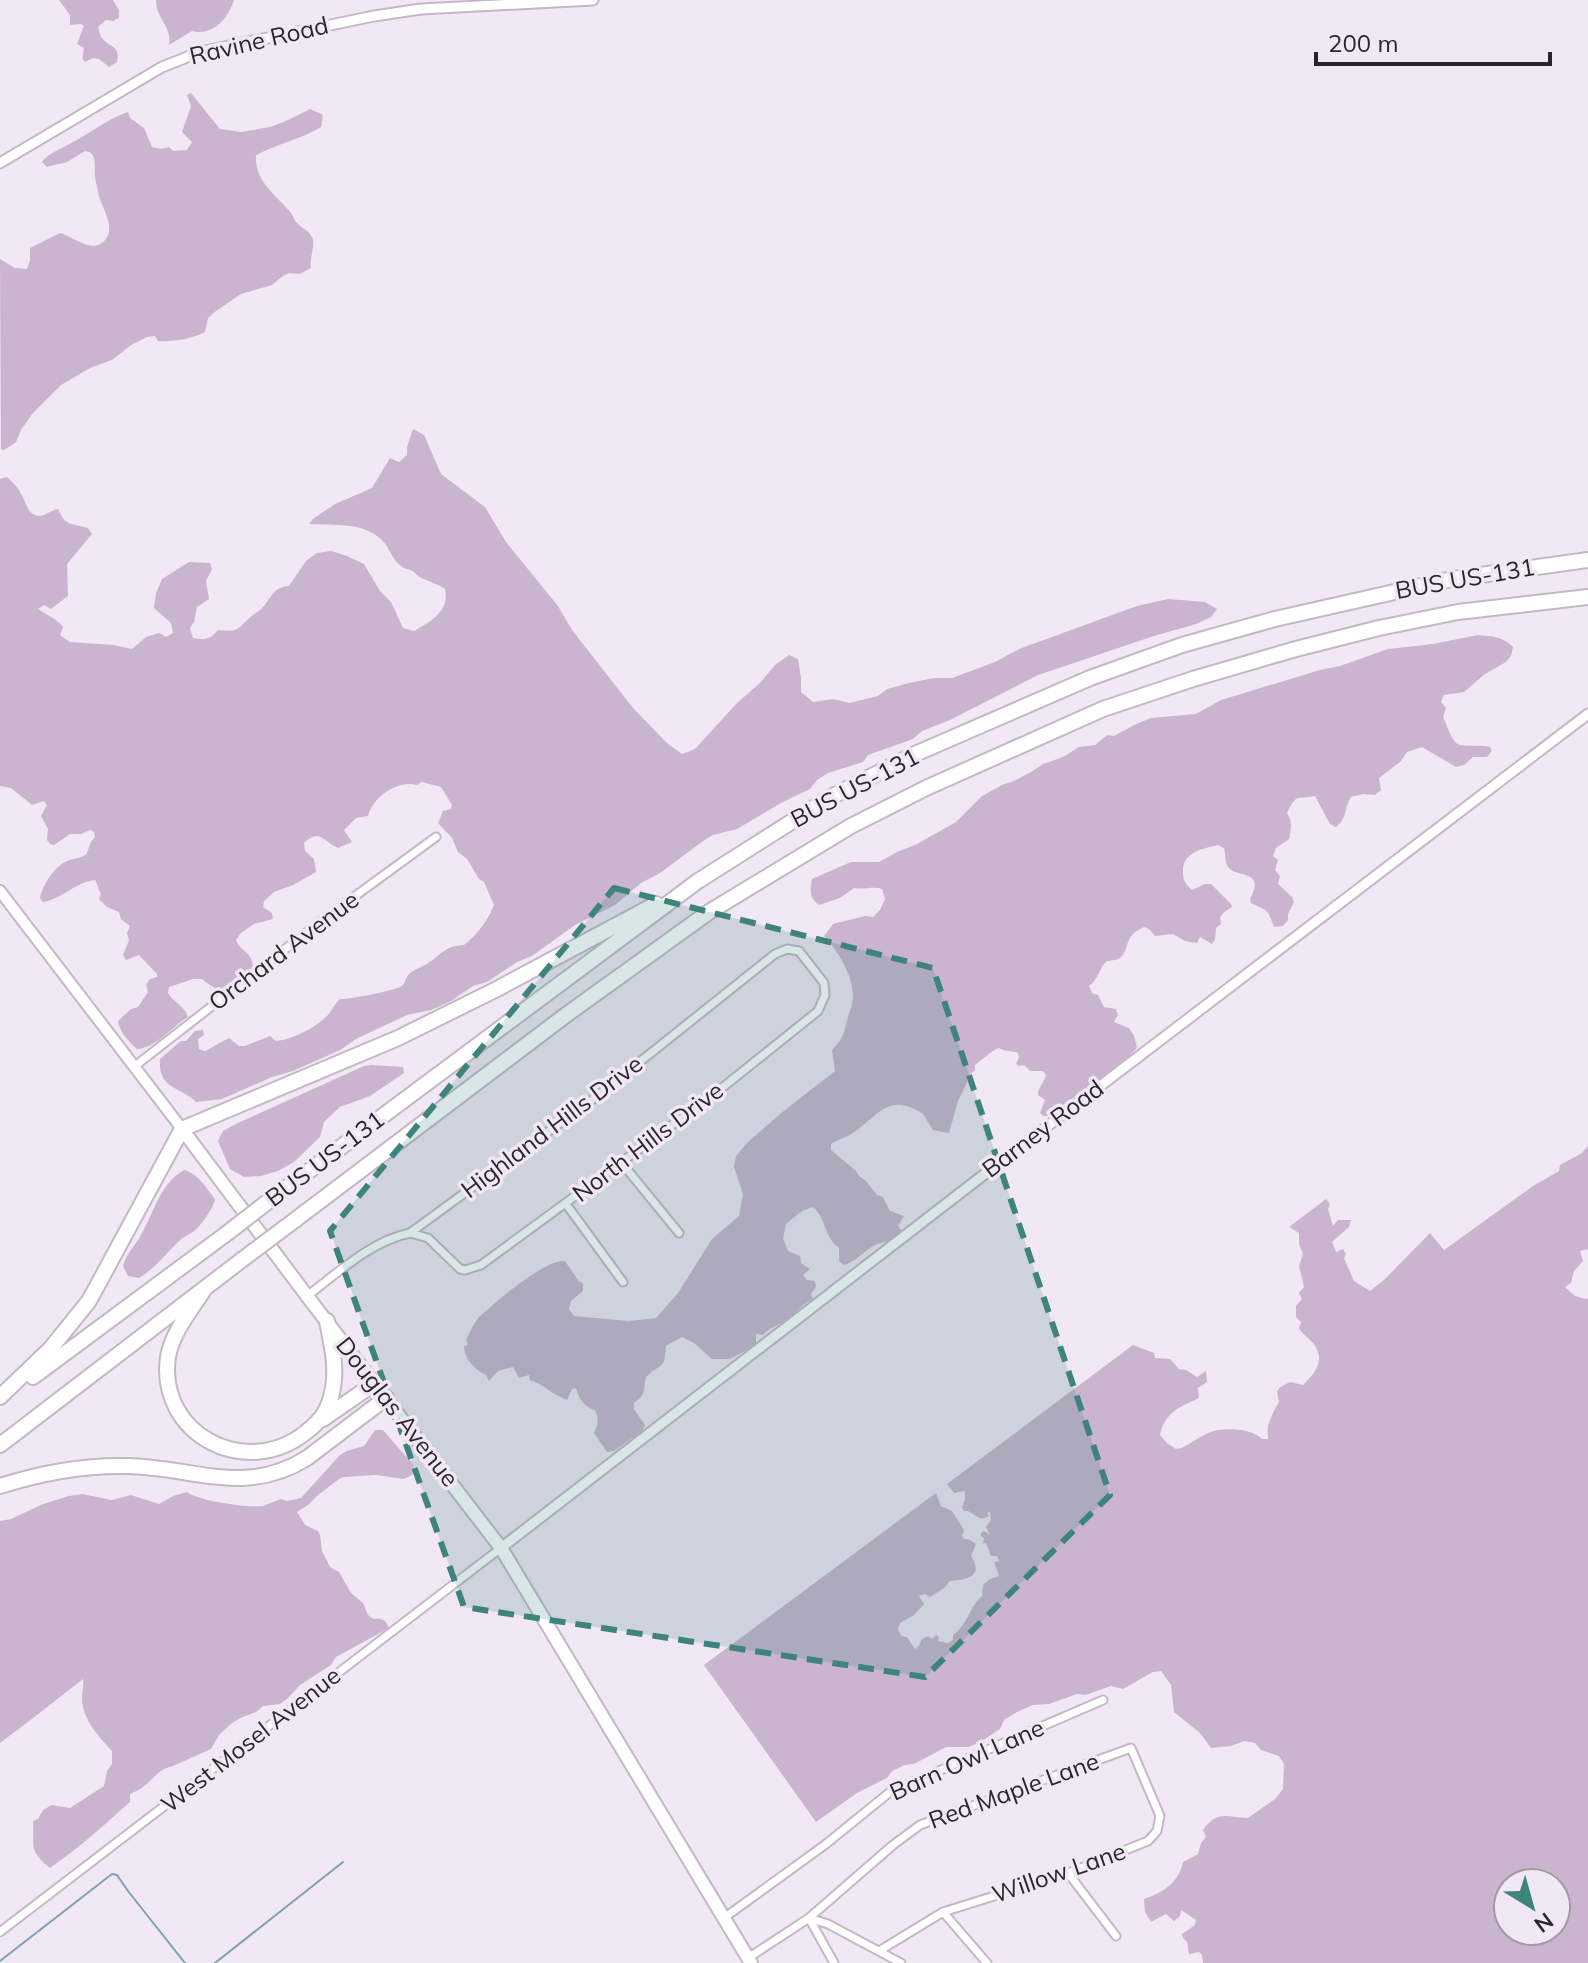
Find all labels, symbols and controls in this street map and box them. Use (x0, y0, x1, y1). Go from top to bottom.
street label: Ravine Road (186, 9, 331, 71)
scale bar (1316, 16, 1550, 66)
text: 200 m (1328, 28, 1399, 58)
street label: BUS US-131 (1393, 551, 1537, 605)
street label: BUS US-131 (785, 741, 924, 833)
street label: Orchard Avenue (202, 884, 364, 1016)
street label: Highland Hills Drive (455, 1048, 648, 1204)
street label: Barney Road (976, 1073, 1109, 1184)
street label: North Hills Drive (566, 1075, 729, 1208)
street label: BUS US-131 (259, 1104, 390, 1213)
street label: Douglas Avenue (330, 1331, 466, 1492)
street label: West Mosel Avenue (155, 1660, 346, 1819)
street label: Barn Owl Lane (885, 1712, 1048, 1806)
street label: Red Maple Lane (924, 1745, 1103, 1835)
street label: Willow Lane (988, 1835, 1129, 1909)
north arrow (1492, 1867, 1572, 1947)
text: N (1529, 1907, 1559, 1939)

